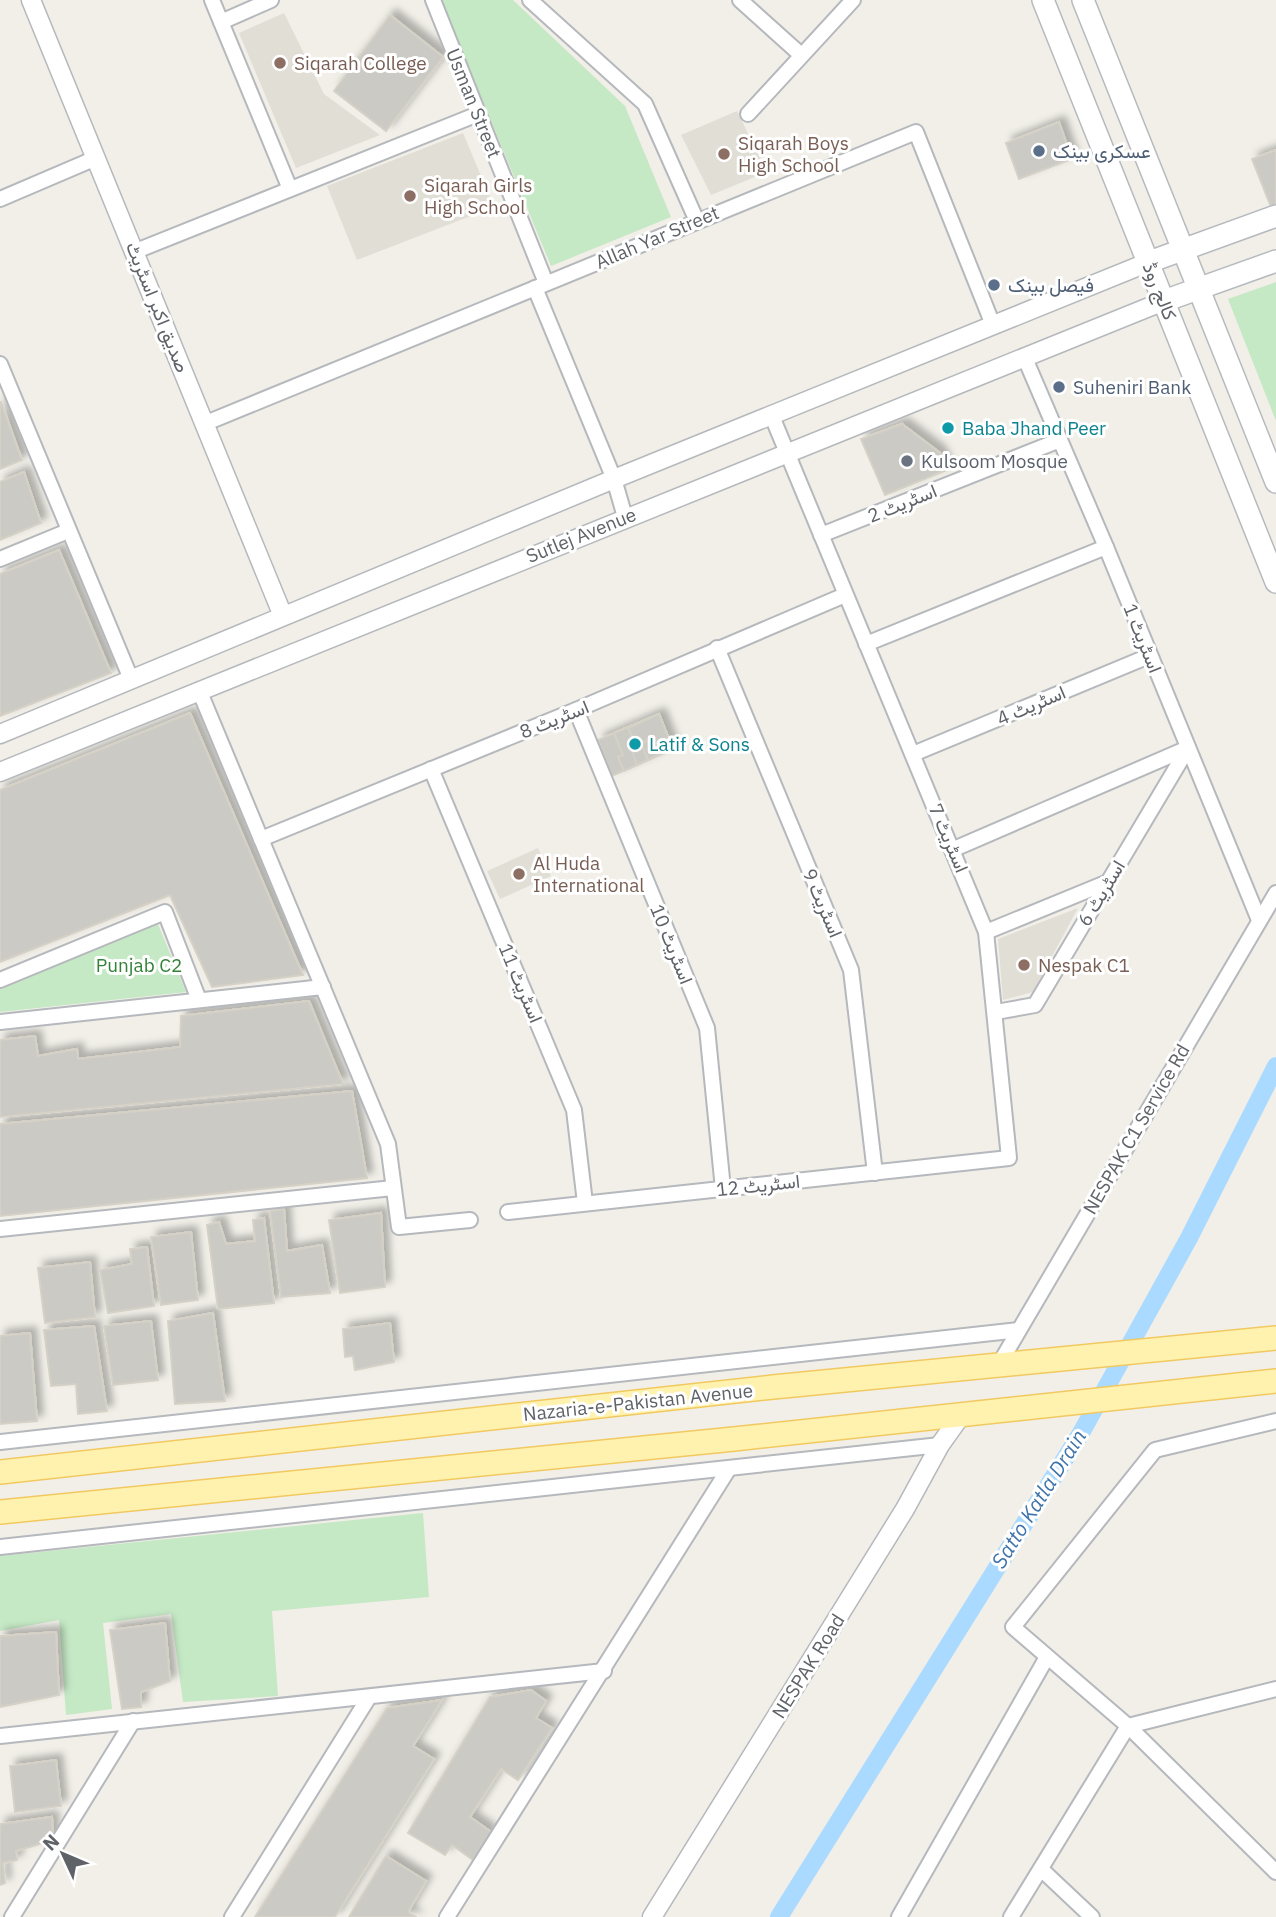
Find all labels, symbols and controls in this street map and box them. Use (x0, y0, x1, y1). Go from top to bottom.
street label: Usman Street (441, 45, 507, 161)
place label: Siqarah College (294, 51, 427, 75)
marker: Siqarah College (272, 55, 288, 71)
place label: Siqarah Boys High School (738, 131, 849, 177)
place label: عسکری بینک (1053, 139, 1151, 163)
marker: عسکری بینک (1031, 143, 1047, 159)
marker: Siqarah Boys High School (716, 146, 732, 162)
place label: Siqarah Girls High School (424, 173, 533, 219)
marker: Siqarah Girls High School (402, 188, 418, 204)
street label: Allah Yar Street (592, 200, 722, 274)
street label: صدیق اکبر اسٹریٹ (121, 238, 195, 376)
street label: کالج روڈ (1136, 259, 1182, 324)
place label: فیصل بینک (1008, 273, 1094, 297)
marker: فیصل بینک (986, 277, 1002, 293)
place label: Suheniri Bank (1073, 375, 1191, 399)
marker: Suheniri Bank (1051, 379, 1067, 395)
place label: Baba Jhand Peer (962, 416, 1106, 440)
marker: Baba Jhand Peer (940, 420, 956, 436)
place label: Kulsoom Mosque (921, 449, 1068, 473)
marker: Kulsoom Mosque (899, 453, 915, 469)
street label: اسٹریٹ 2 (864, 478, 940, 528)
street label: Sutlej Avenue (522, 502, 640, 568)
street label: اسٹریٹ 1 (1118, 600, 1168, 676)
street label: اسٹریٹ 4 (993, 680, 1069, 730)
street label: اسٹریٹ 8 (516, 694, 592, 744)
place label: Latif & Sons (649, 732, 750, 756)
marker: Latif & Sons (627, 736, 643, 752)
street label: اسٹریٹ 7 (924, 800, 974, 876)
place label: Al Huda International (533, 851, 645, 897)
street label: اسٹریٹ 6 (1072, 856, 1130, 930)
street label: اسٹریٹ 9 (798, 865, 848, 941)
marker: Al Huda International (511, 866, 527, 882)
street label: اسٹریٹ 10 (645, 901, 699, 987)
street label: اسٹریٹ 11 (494, 940, 548, 1026)
park label: Punjab C2 (96, 953, 182, 977)
place label: Nespak C1 (1038, 953, 1130, 977)
marker: Nespak C1 (1016, 957, 1032, 973)
street label: NESPAK C1 Service Rd (1077, 1040, 1195, 1218)
street label: اسٹریٹ 12 (715, 1169, 801, 1201)
street label: Nazaria-e-Pakistan Avenue (522, 1378, 754, 1426)
water label: Satto Katla Drain (984, 1424, 1092, 1573)
street label: NESPAK Road (766, 1609, 850, 1723)
north arrow (28, 1819, 98, 1889)
text: N (37, 1829, 64, 1855)

